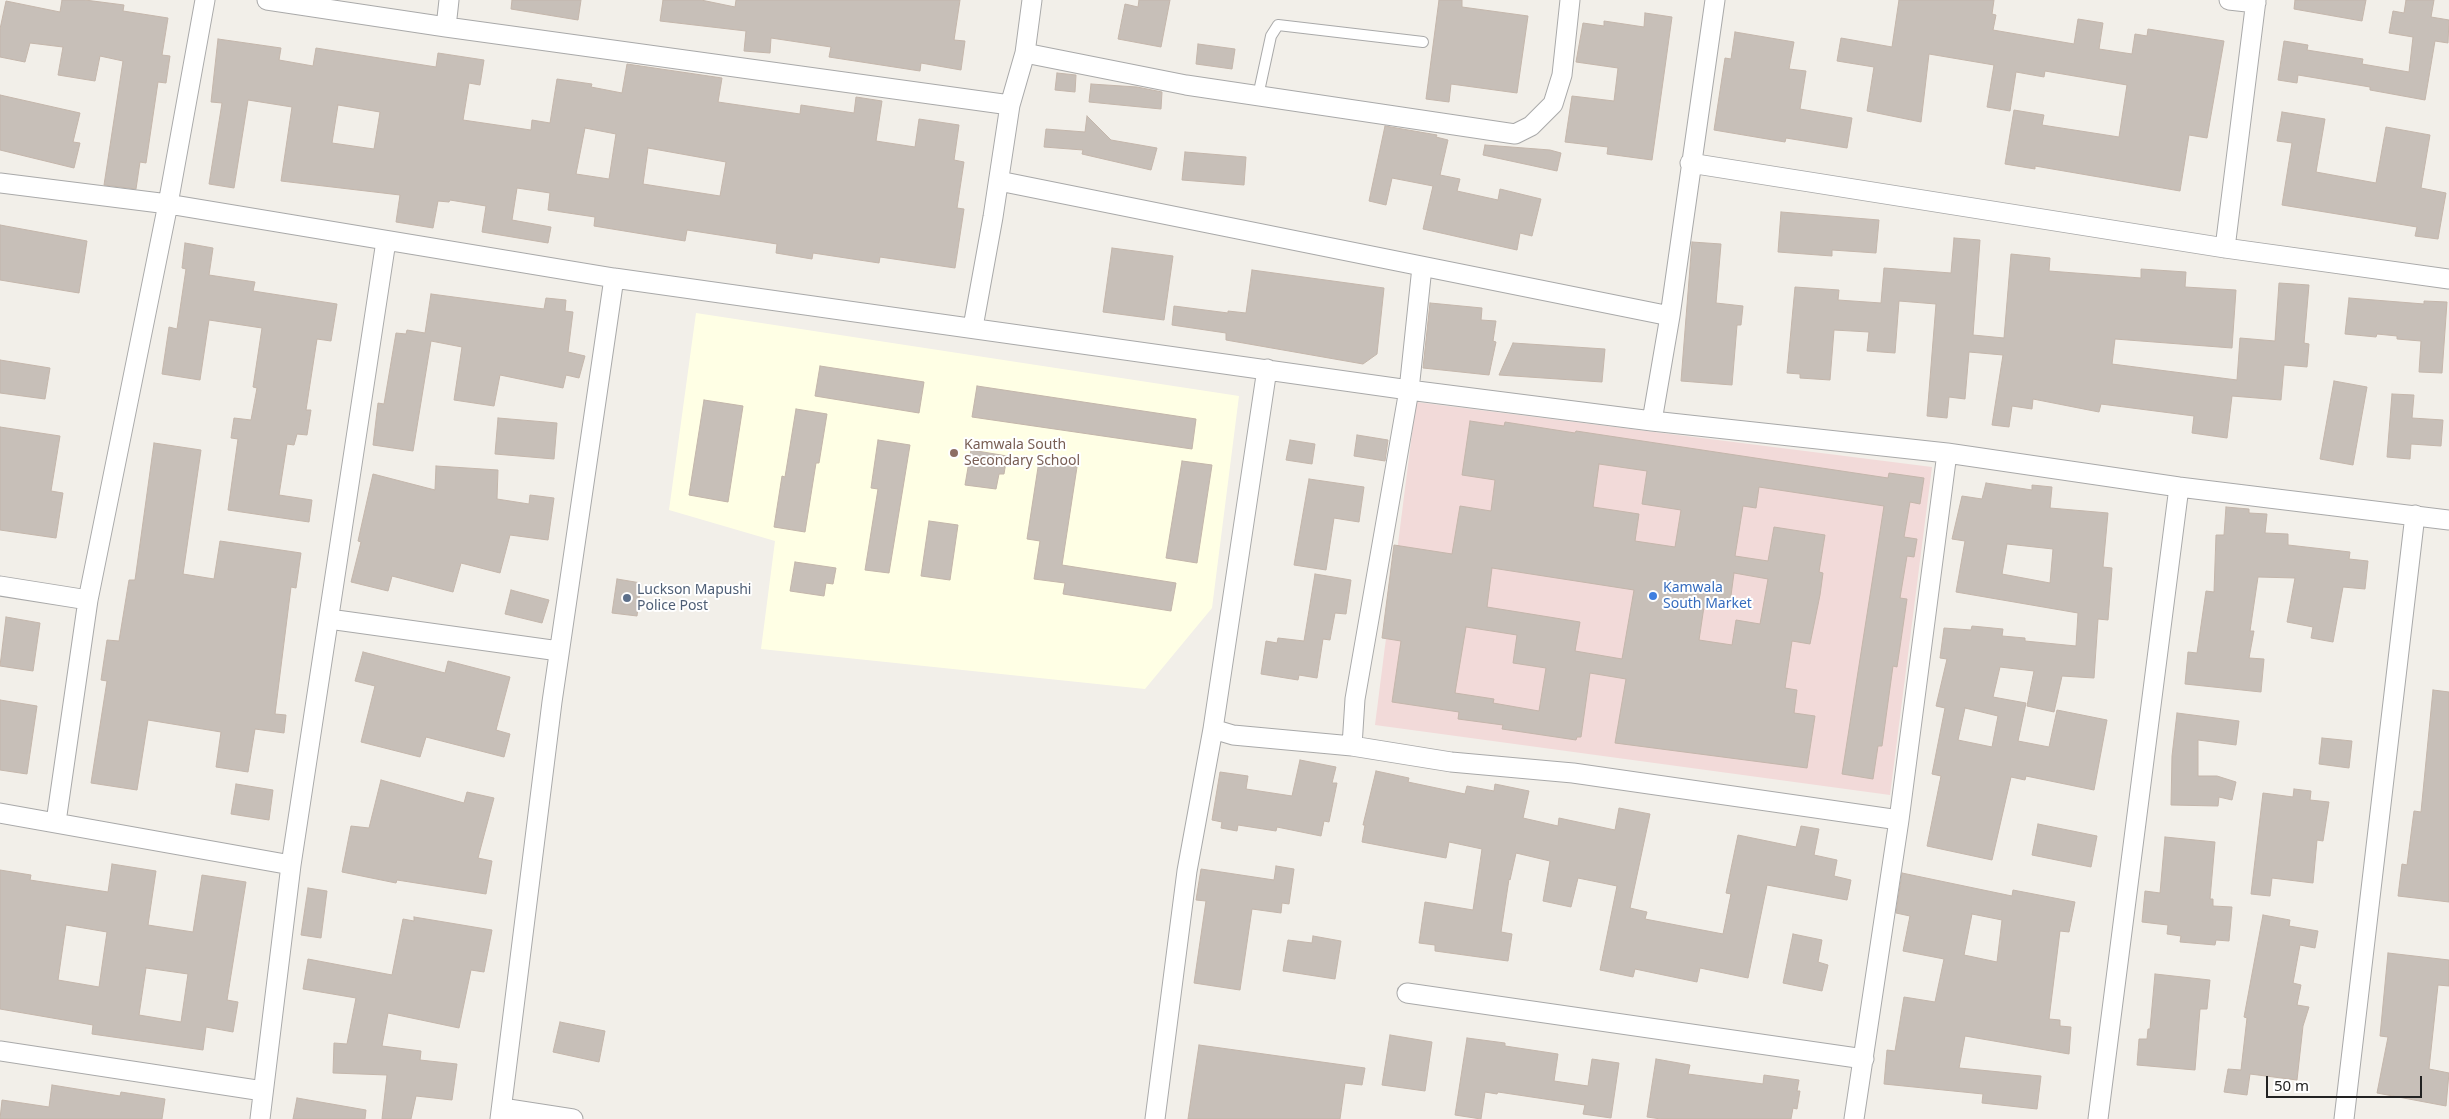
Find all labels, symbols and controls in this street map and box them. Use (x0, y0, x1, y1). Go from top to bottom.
place label: Kamwala South Secondary School (964, 437, 1080, 470)
marker: Kamwala South Secondary School (948, 447, 960, 459)
place label: Kamwala South Market (1663, 580, 1752, 612)
place label: Luckson Mapushi Police Post (637, 582, 751, 614)
marker: Kamwala South Market (1647, 590, 1659, 602)
marker: Luckson Mapushi Police Post (621, 592, 633, 604)
scale bar (2269, 1066, 2425, 1098)
text: 50 m (2274, 1075, 2309, 1095)

